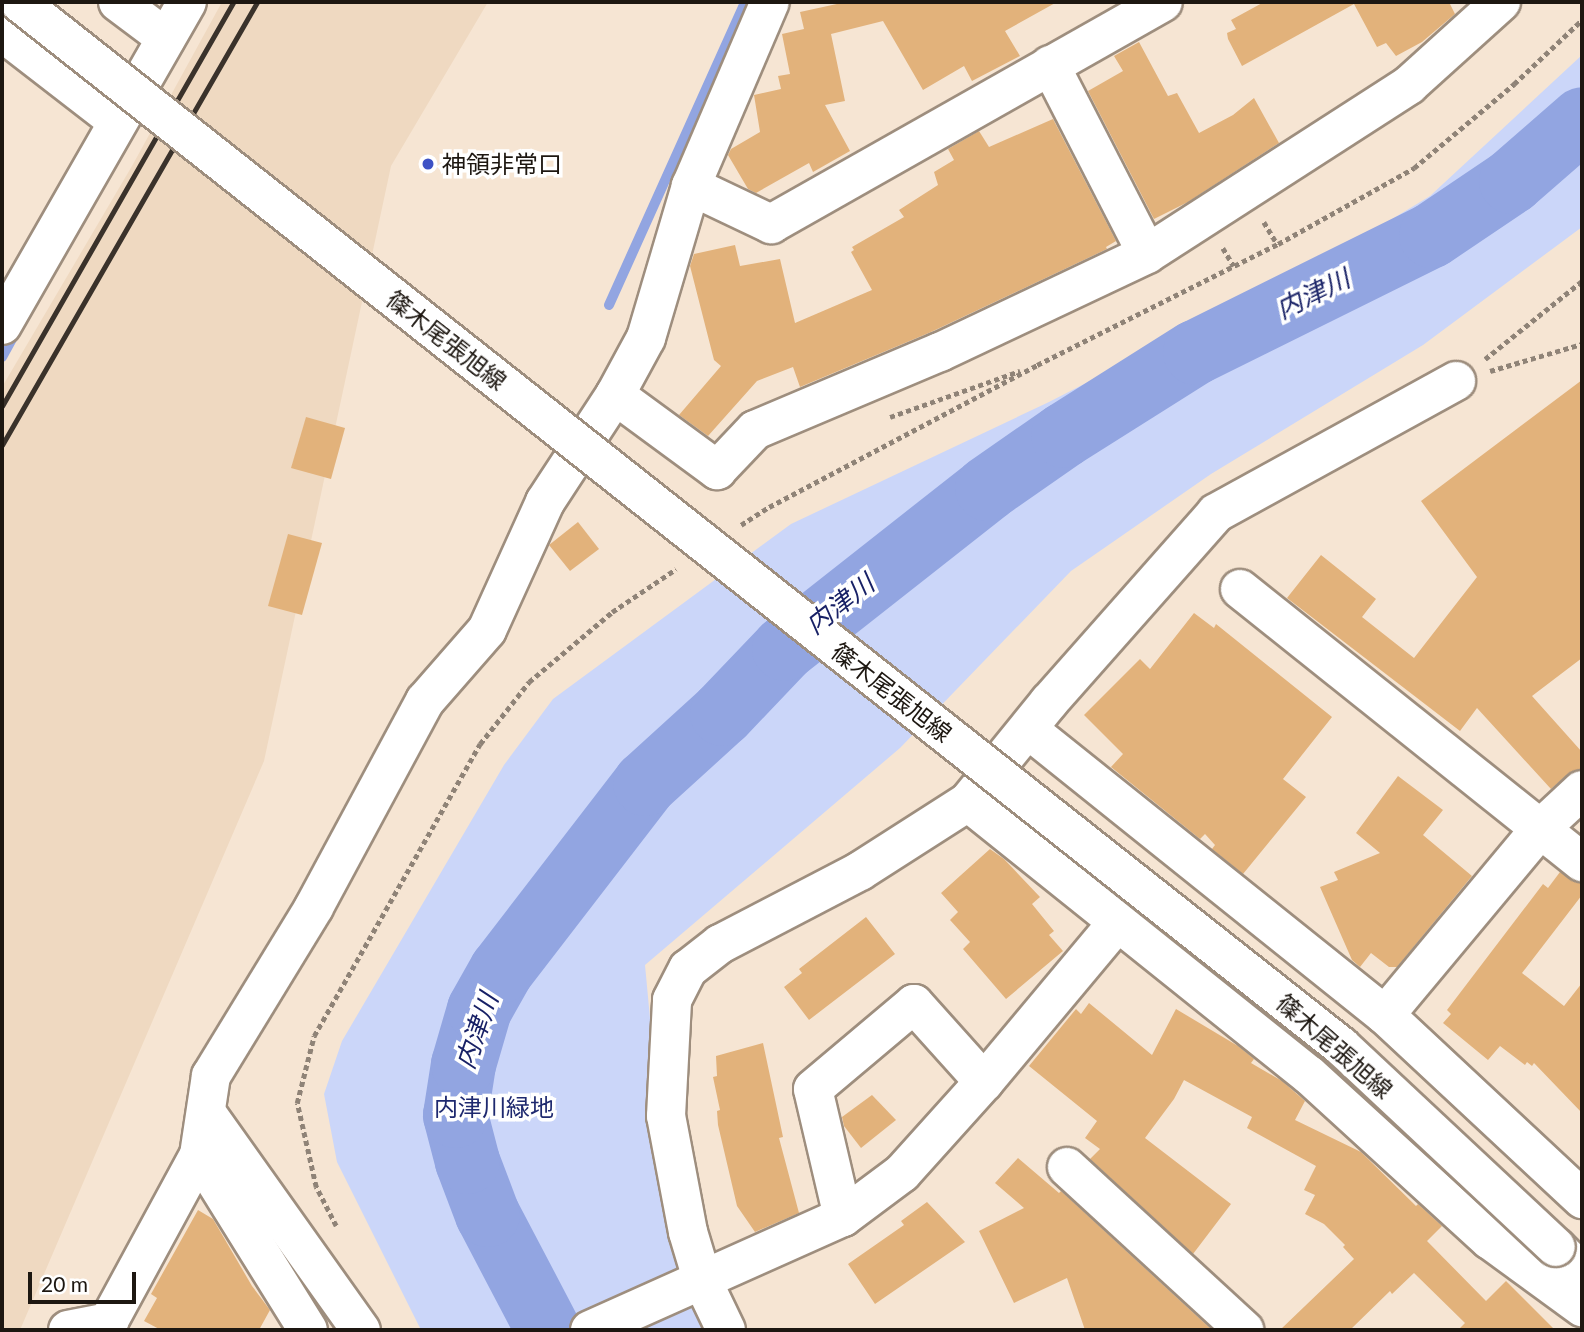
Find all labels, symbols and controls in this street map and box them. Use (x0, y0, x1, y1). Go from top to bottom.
place label: 神領非常口 (442, 150, 562, 178)
marker: 神領非常口 (420, 156, 436, 172)
water label: 内津川 (1271, 263, 1355, 325)
street label: 篠木尾張旭線 (381, 284, 513, 396)
water label: 内津川 (800, 568, 880, 640)
street label: 篠木尾張旭線 (826, 636, 958, 748)
street label: 篠木尾張旭線 (1271, 988, 1399, 1104)
water label: 内津川 (450, 989, 504, 1073)
park label: 内津川緑地 (434, 1093, 554, 1121)
scale bar (32, 1258, 140, 1302)
text: 20 m (41, 1271, 88, 1296)

